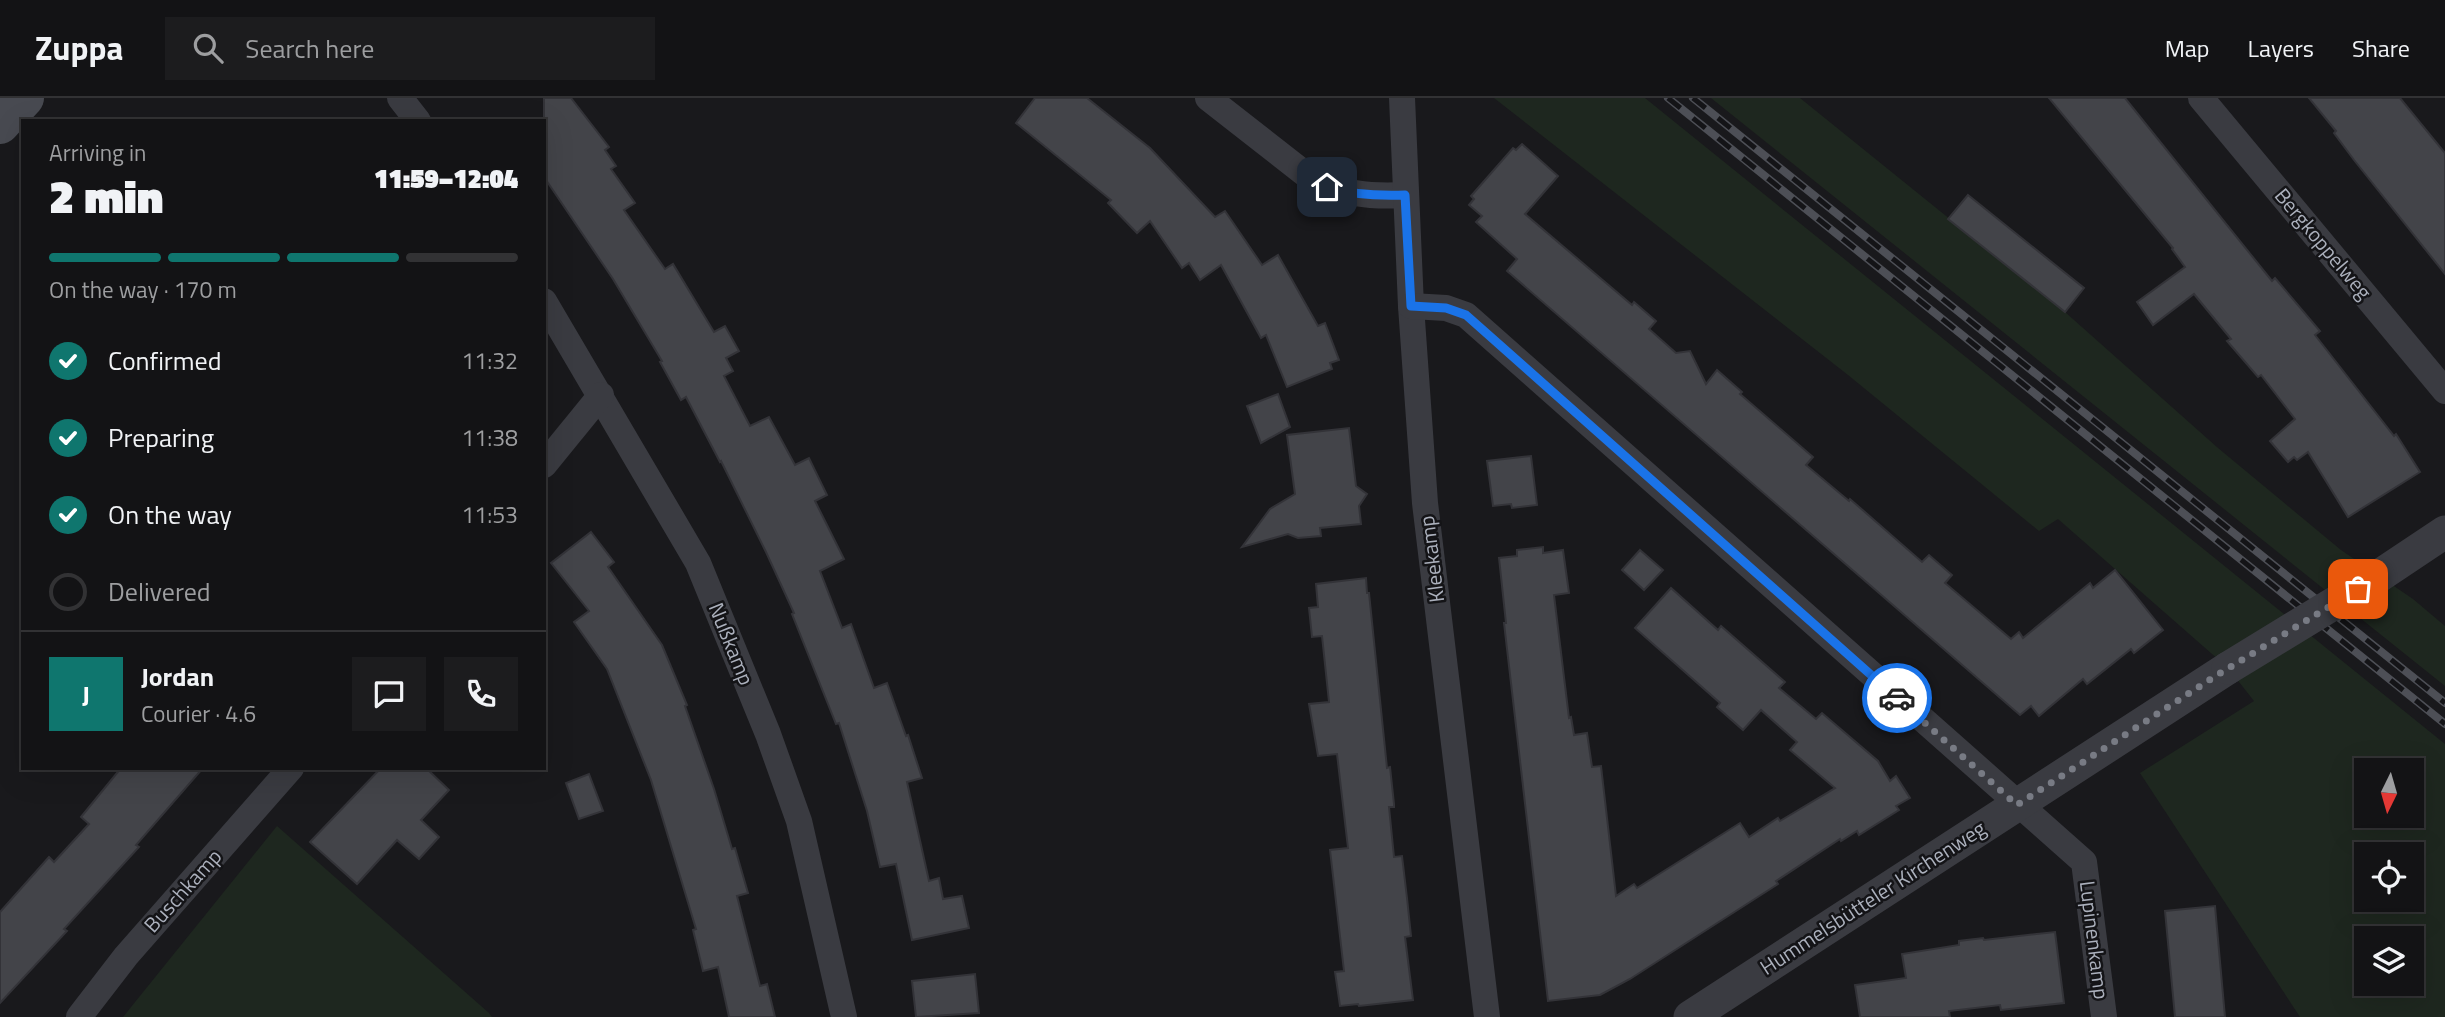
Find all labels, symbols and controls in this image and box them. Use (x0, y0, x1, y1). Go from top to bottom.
search box (165, 17, 655, 80)
text: Zuppa (35, 23, 123, 73)
icon: search (189, 29, 227, 67)
text: Search here (245, 29, 374, 68)
text: Map (2165, 30, 2210, 66)
text: Layers (2248, 30, 2314, 66)
text: Share (2352, 30, 2410, 66)
text: Arriving in (49, 135, 146, 170)
pin (1297, 157, 1357, 217)
text: 11:59–12:04 (374, 159, 518, 198)
text: 2 min (49, 161, 163, 231)
icon: home (1308, 168, 1346, 206)
street label: Bergkoppelweg (2267, 181, 2380, 306)
text: On the way · 170 m (49, 272, 237, 307)
text: Confirmed (108, 341, 222, 380)
icon: check (49, 342, 87, 380)
text: 11:32 (461, 343, 518, 378)
text: Preparing (108, 418, 214, 457)
icon: check (49, 419, 87, 457)
text: 11:38 (461, 420, 518, 455)
text: On the way (108, 495, 232, 534)
icon: check (49, 496, 87, 534)
text: 11:53 (461, 497, 518, 532)
street label: Kleekamp (1410, 514, 1452, 604)
pin (2328, 559, 2388, 619)
icon: bag (2339, 570, 2377, 608)
text: Delivered (108, 572, 211, 611)
street label: Nußkamp (701, 598, 763, 690)
text: Jordan (141, 657, 214, 696)
button: chat (352, 657, 426, 731)
button: phone (444, 657, 518, 731)
courier (1862, 663, 1932, 733)
text: J (82, 675, 90, 714)
icon: car (1878, 679, 1916, 717)
text: Courier · 4.6 (141, 696, 256, 731)
north arrow (2354, 758, 2424, 828)
map controls (2354, 758, 2424, 996)
street label: Hummelsbütteler Kirchenweg (1753, 812, 1992, 982)
street label: Buschkamp (136, 841, 229, 939)
button: locate (2354, 842, 2424, 912)
street label: Lupinenkamp (2072, 879, 2118, 1001)
button: layers (2354, 926, 2424, 996)

